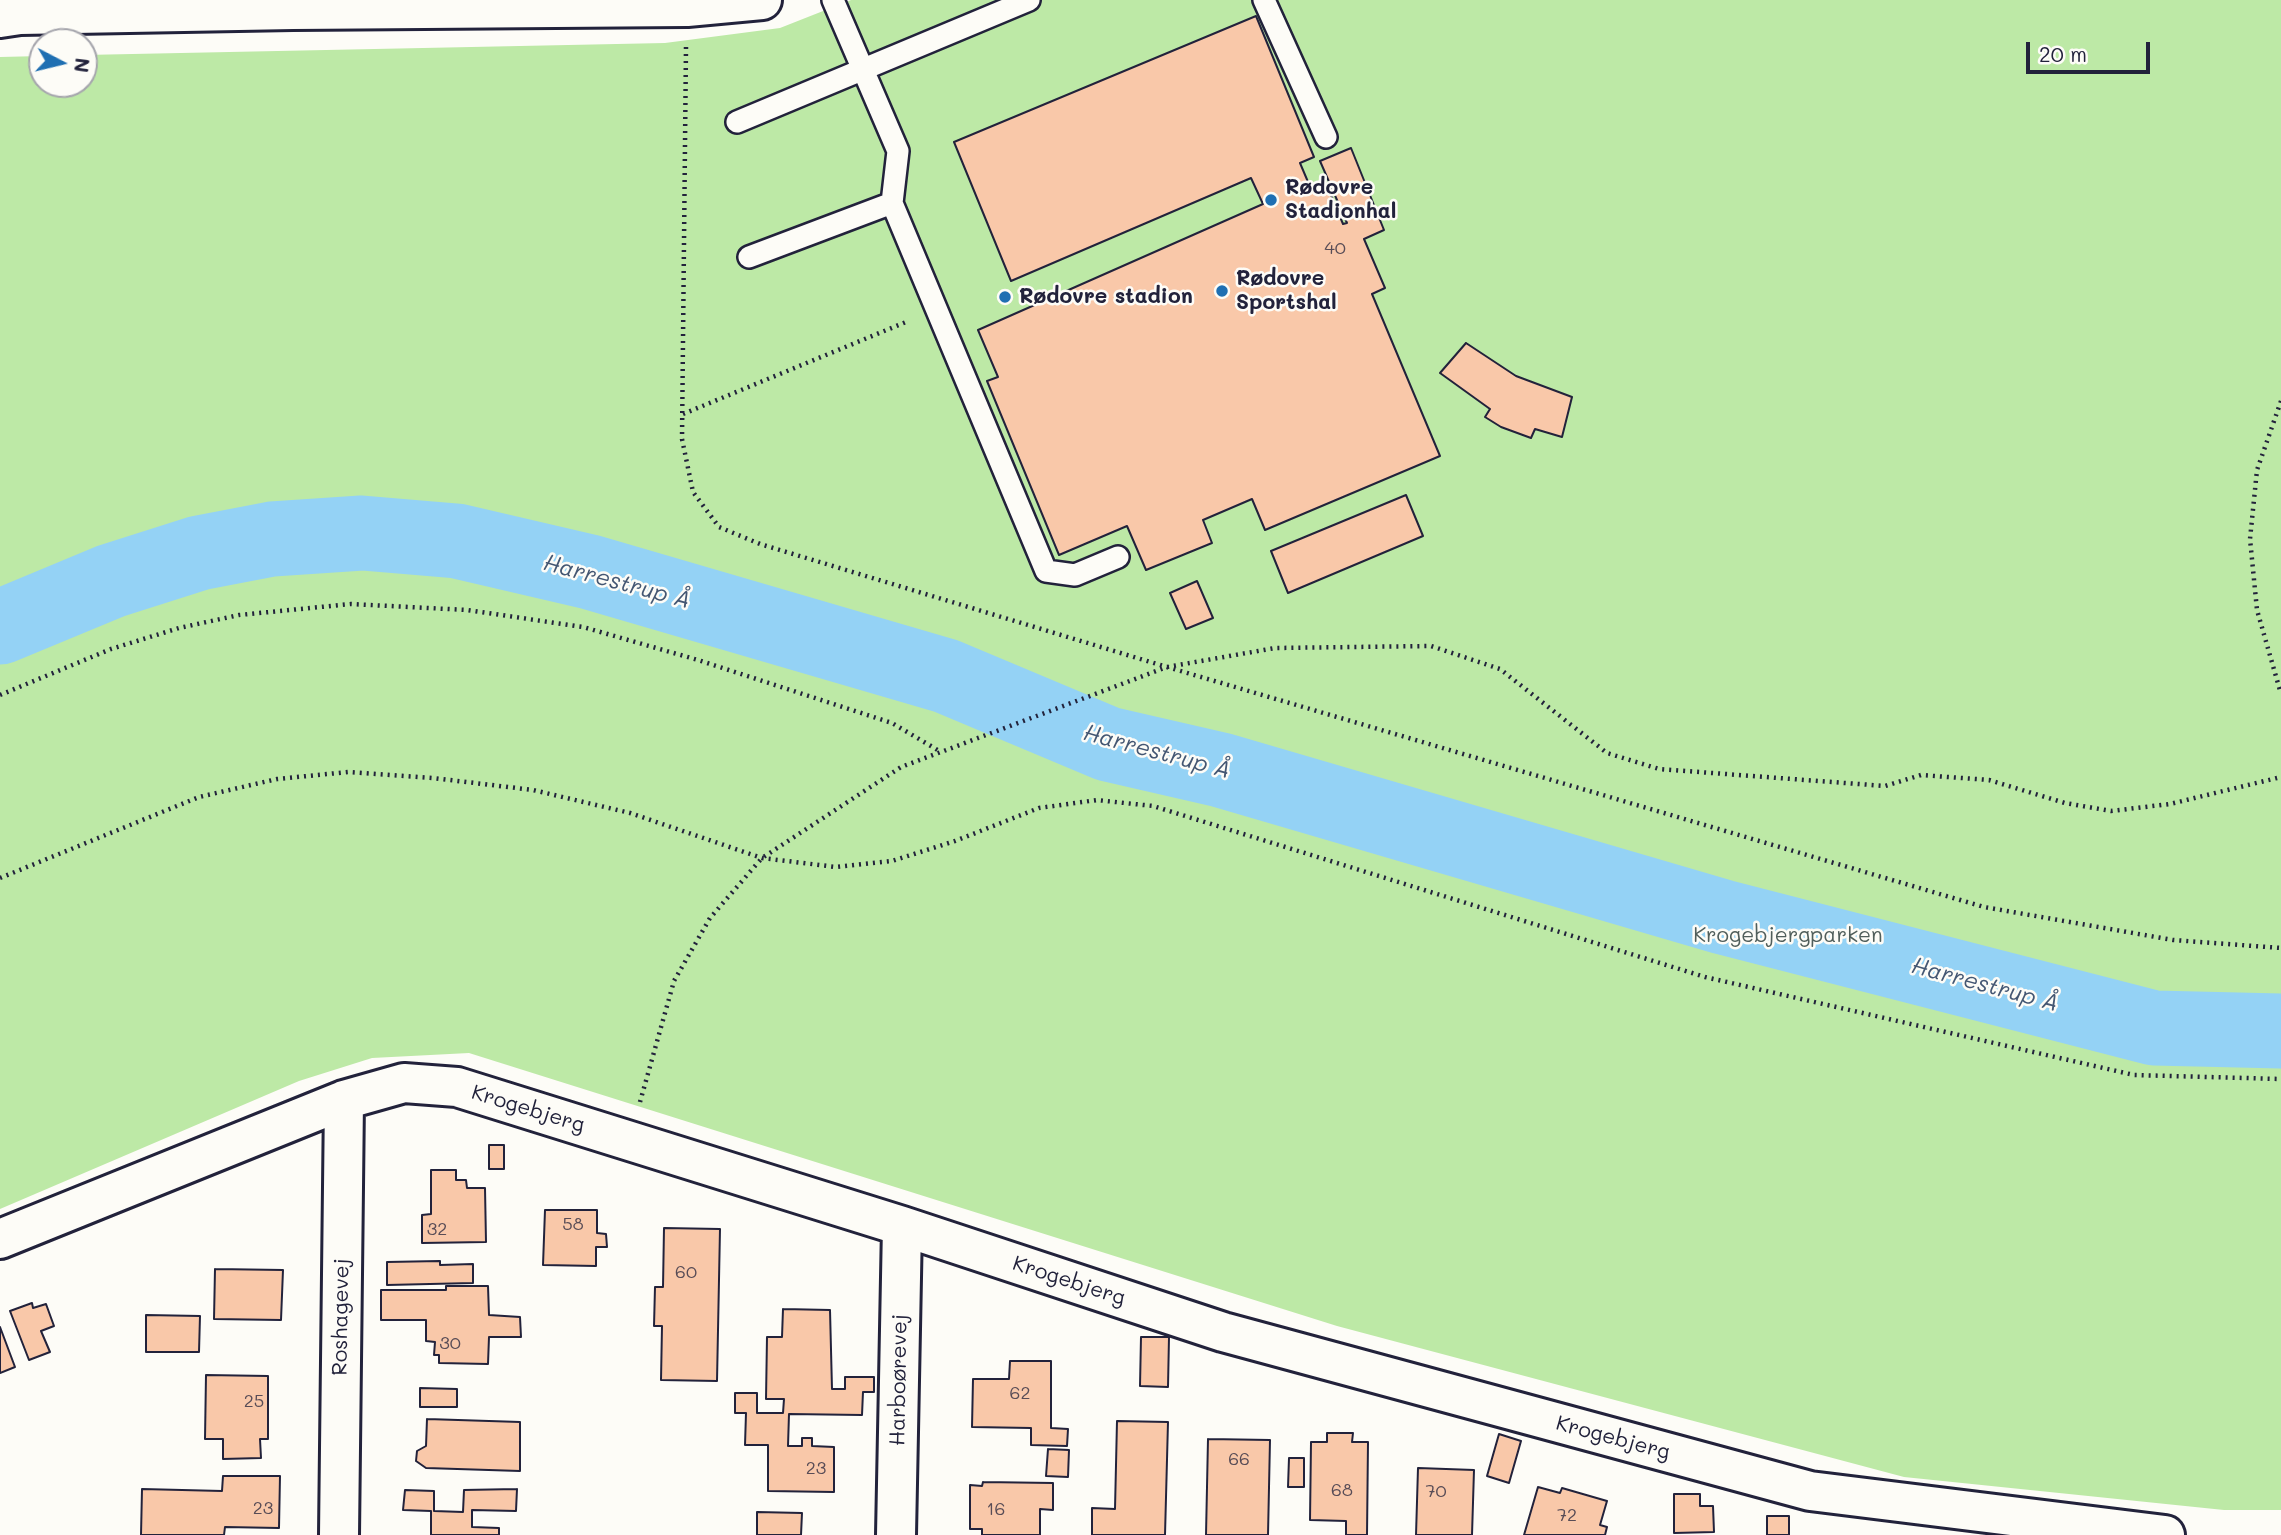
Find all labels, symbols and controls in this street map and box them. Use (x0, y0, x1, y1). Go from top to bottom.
north arrow (28, 28, 98, 98)
scale bar (2029, 28, 2153, 72)
text: 20 m (2039, 40, 2087, 67)
text: N (69, 57, 96, 74)
place label: Rødovre Stadionhal (1285, 175, 1396, 225)
marker: Rødovre Stadionhal (1263, 192, 1279, 208)
house number: 40 (1324, 237, 1346, 259)
place label: Rødovre Sportshal (1236, 266, 1337, 316)
marker: Rødovre Sportshal (1214, 283, 1230, 299)
place label: Rødovre stadion (1019, 284, 1193, 310)
marker: Rødovre stadion (997, 289, 1013, 305)
water label: Harrestrup Å (541, 549, 693, 615)
water label: Harrestrup Å (1081, 719, 1233, 785)
park label: Krogebjergparken (1693, 923, 1883, 949)
water label: Harrestrup Å (1909, 952, 2061, 1018)
street label: Krogebjerg (468, 1080, 588, 1138)
house number: 58 (562, 1213, 584, 1235)
house number: 32 (427, 1218, 447, 1240)
street label: Krogebjerg (1009, 1251, 1129, 1311)
street label: Roshagevej (327, 1258, 355, 1376)
house number: 60 (675, 1261, 697, 1283)
street label: Harboørevej (885, 1314, 913, 1446)
house number: 30 (439, 1332, 461, 1354)
house number: 62 (1010, 1382, 1030, 1404)
house number: 25 (244, 1390, 264, 1412)
street label: Krogebjerg (1553, 1411, 1673, 1465)
house number: 66 (1228, 1448, 1250, 1470)
house number: 23 (806, 1457, 826, 1479)
house number: 68 (1331, 1479, 1353, 1501)
house number: 70 (1425, 1480, 1447, 1502)
house number: 23 (253, 1497, 273, 1519)
house number: 16 (987, 1498, 1005, 1520)
house number: 72 (1557, 1504, 1577, 1526)

